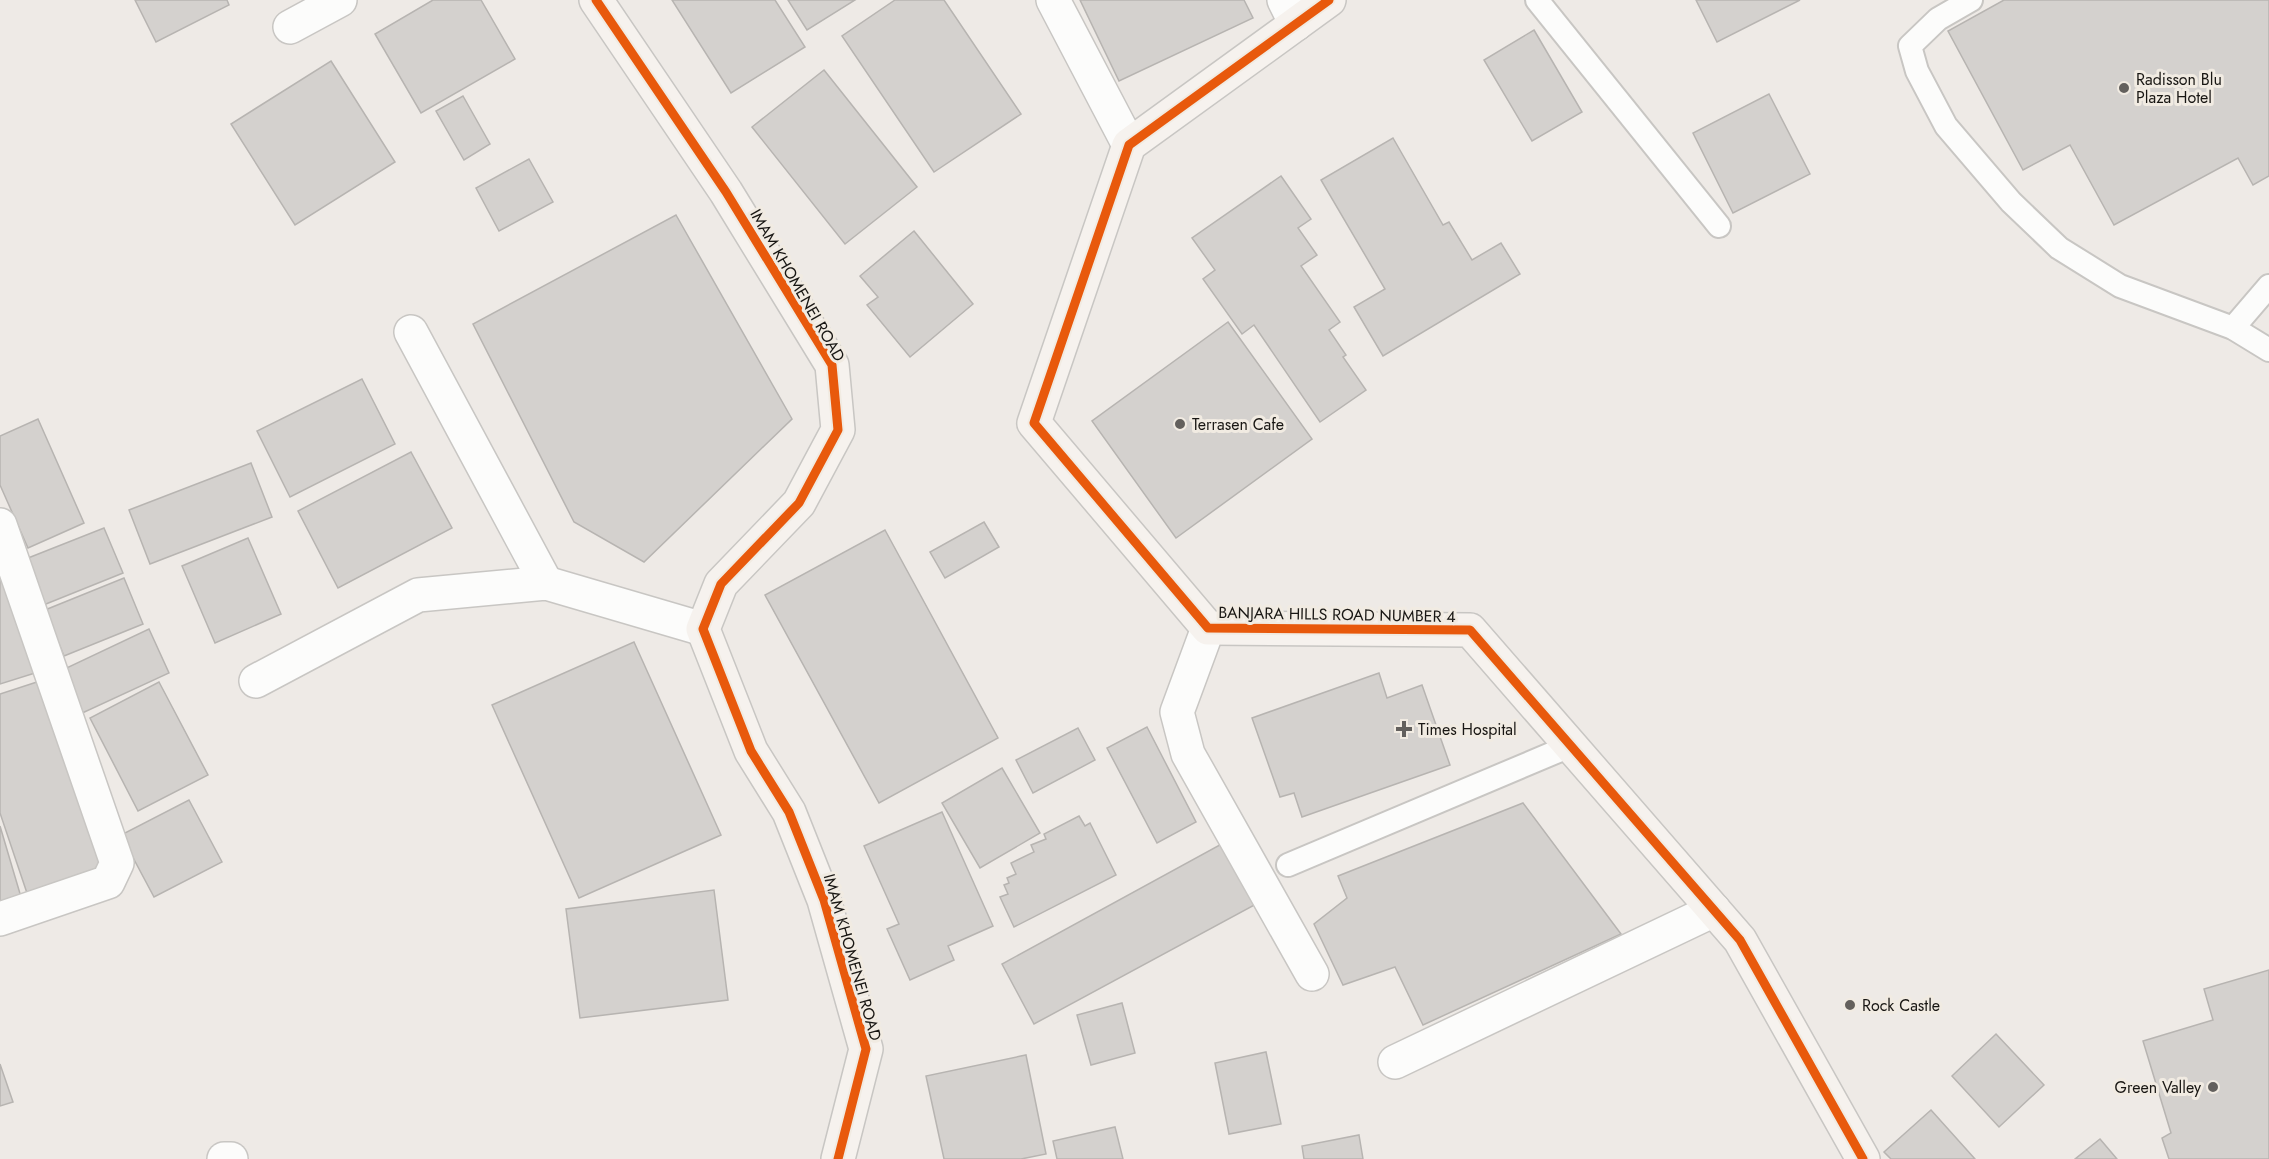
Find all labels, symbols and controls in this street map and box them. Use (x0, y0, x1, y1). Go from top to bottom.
place label: Radisson Blu Plaza Hotel (2136, 68, 2222, 109)
marker: Radisson Blu Plaza Hotel (2117, 81, 2131, 95)
street label: IMAM KHOMENEI ROAD (744, 205, 851, 366)
place label: Terrasen Cafe (1192, 413, 1284, 436)
marker: Terrasen Cafe (1173, 417, 1187, 431)
street label: BANJARA HILLS ROAD NUMBER 4 (1218, 601, 1456, 628)
place label: Times Hospital (1418, 718, 1517, 741)
marker: Times Hospital (1395, 720, 1413, 738)
street label: IMAM KHOMENEI ROAD (818, 871, 887, 1043)
place label: Rock Castle (1862, 994, 1940, 1017)
marker: Rock Castle (1843, 998, 1857, 1012)
place label: Green Valley (2115, 1076, 2202, 1099)
marker: Green Valley (2206, 1080, 2220, 1094)

